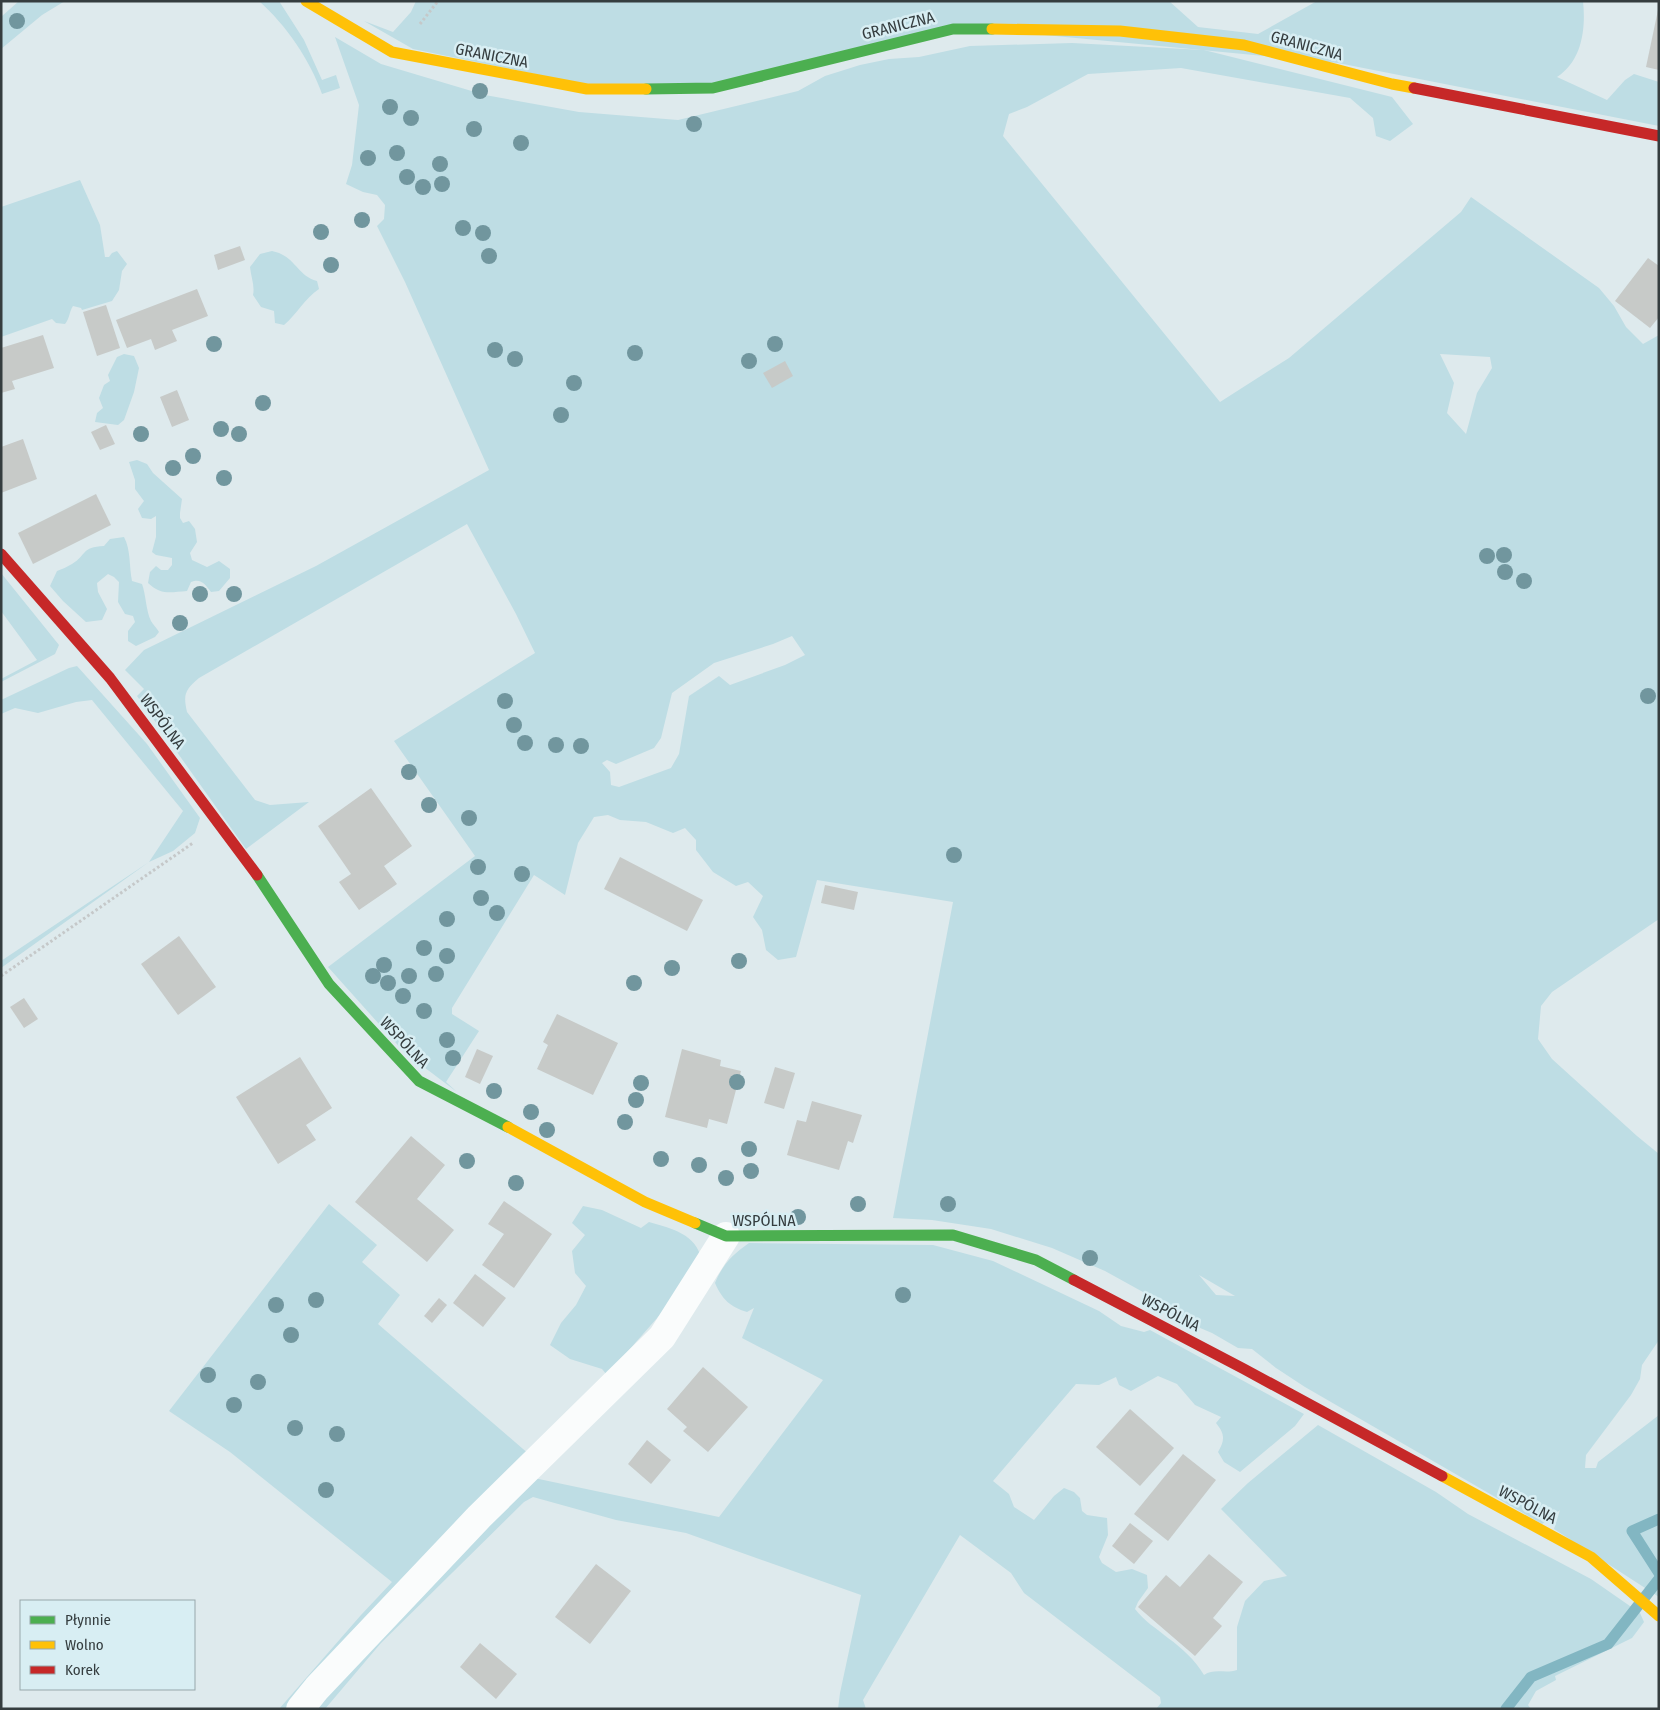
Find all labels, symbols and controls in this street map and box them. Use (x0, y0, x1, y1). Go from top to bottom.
street label: GRANICZNA (860, 7, 937, 44)
street label: GRANICZNA (1269, 27, 1346, 64)
street label: GRANICZNA (454, 39, 531, 72)
street label: WSPÓLNA (136, 690, 190, 753)
street label: WSPÓLNA (376, 1013, 434, 1072)
street label: WSPÓLNA (732, 1211, 796, 1230)
street label: WSPÓLNA (1138, 1290, 1204, 1336)
street label: WSPÓLNA (1495, 1481, 1561, 1528)
legend (20, 1600, 195, 1690)
text: Płynnie (65, 1611, 111, 1629)
text: Wolno (65, 1636, 104, 1654)
text: Korek (65, 1661, 100, 1679)

